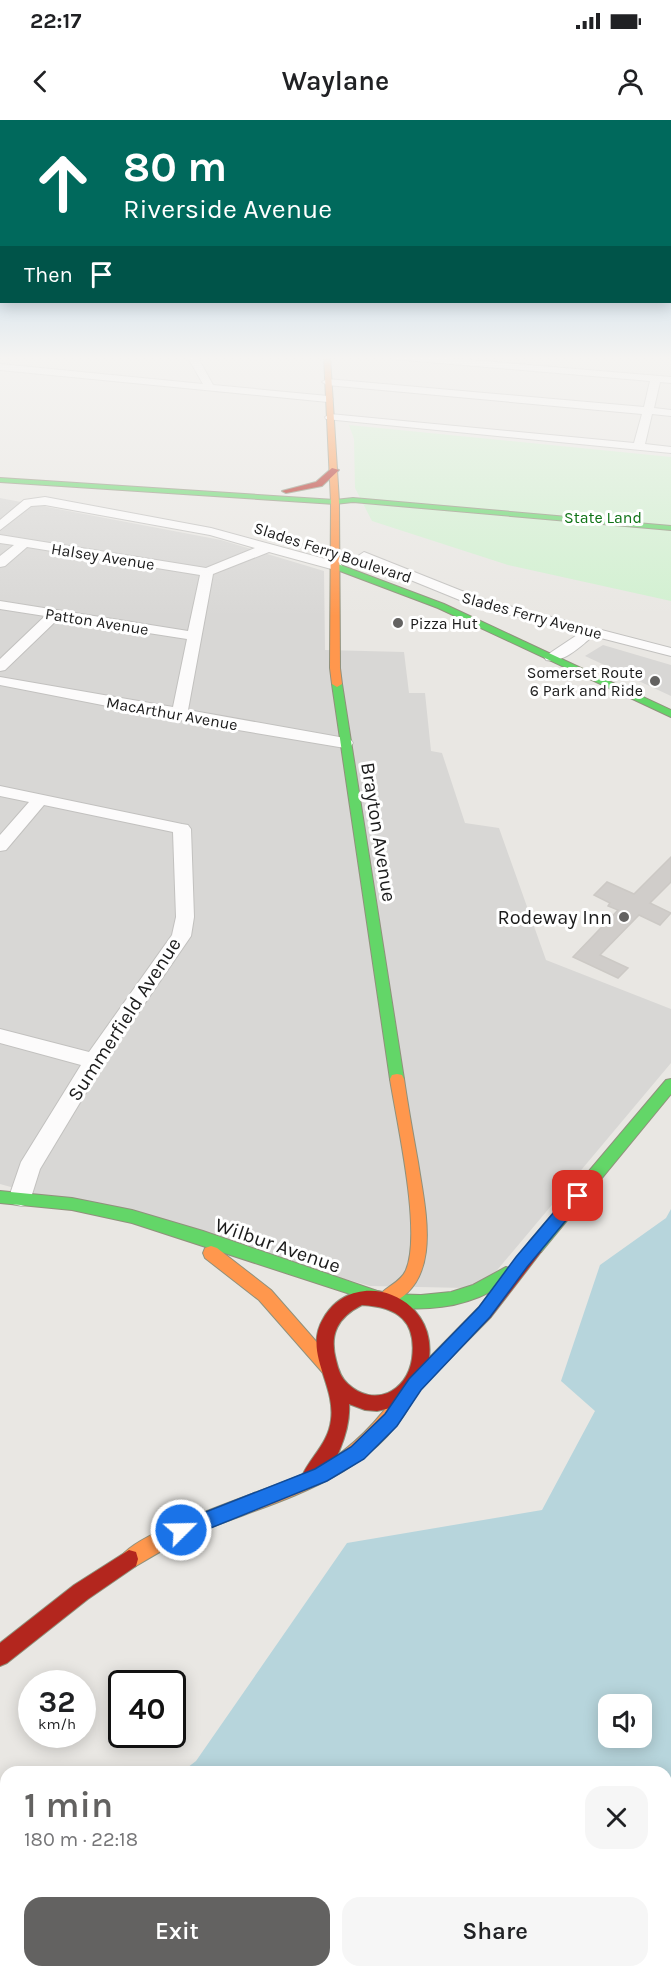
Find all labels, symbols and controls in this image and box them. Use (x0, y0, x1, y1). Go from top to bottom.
text: 22:17 (30, 8, 81, 34)
icon: back (24, 65, 57, 98)
text: Waylane (282, 65, 389, 97)
icon: person (614, 65, 647, 98)
text: 80 m (123, 142, 227, 192)
icon: ahead (24, 144, 102, 222)
text: Riverside Avenue (123, 193, 332, 225)
icon: arrive (85, 258, 118, 291)
text: Then (24, 262, 73, 288)
park label: State Land (564, 508, 642, 527)
street label: Slades Ferry Boulevard (251, 518, 414, 587)
street label: Halsey Avenue (50, 539, 156, 574)
street label: Slades Ferry Avenue (460, 588, 604, 643)
street label: Patton Avenue (44, 604, 150, 639)
place label: Pizza Hut (410, 614, 478, 633)
marker: Pizza Hut (391, 616, 405, 630)
place label: Somerset Route 6 Park and Ride (527, 663, 643, 700)
marker: Somerset Route 6 Park and Ride (648, 674, 662, 688)
street label: MacArthur Avenue (105, 693, 239, 734)
street label: Brayton Avenue (356, 761, 401, 904)
place label: Rodeway Inn (497, 906, 612, 929)
marker: Rodeway Inn (617, 910, 631, 924)
street label: Summerfield Avenue (63, 933, 186, 1105)
pin (552, 1170, 603, 1221)
icon: arrive (561, 1179, 594, 1212)
street label: Wilbur Avenue (212, 1213, 344, 1278)
position arrow (149, 1498, 213, 1562)
speed limit sign: 40 (108, 1670, 186, 1748)
text: 32 (39, 1684, 75, 1720)
map controls (598, 1694, 652, 1748)
button: sound (598, 1694, 652, 1748)
text: km/h (38, 1715, 76, 1733)
text: 1 min (24, 1784, 113, 1826)
button: close (585, 1786, 648, 1849)
text: 180 m · 22:18 (24, 1828, 138, 1851)
button: Exit (24, 1897, 330, 1966)
button: Share (342, 1897, 648, 1966)

